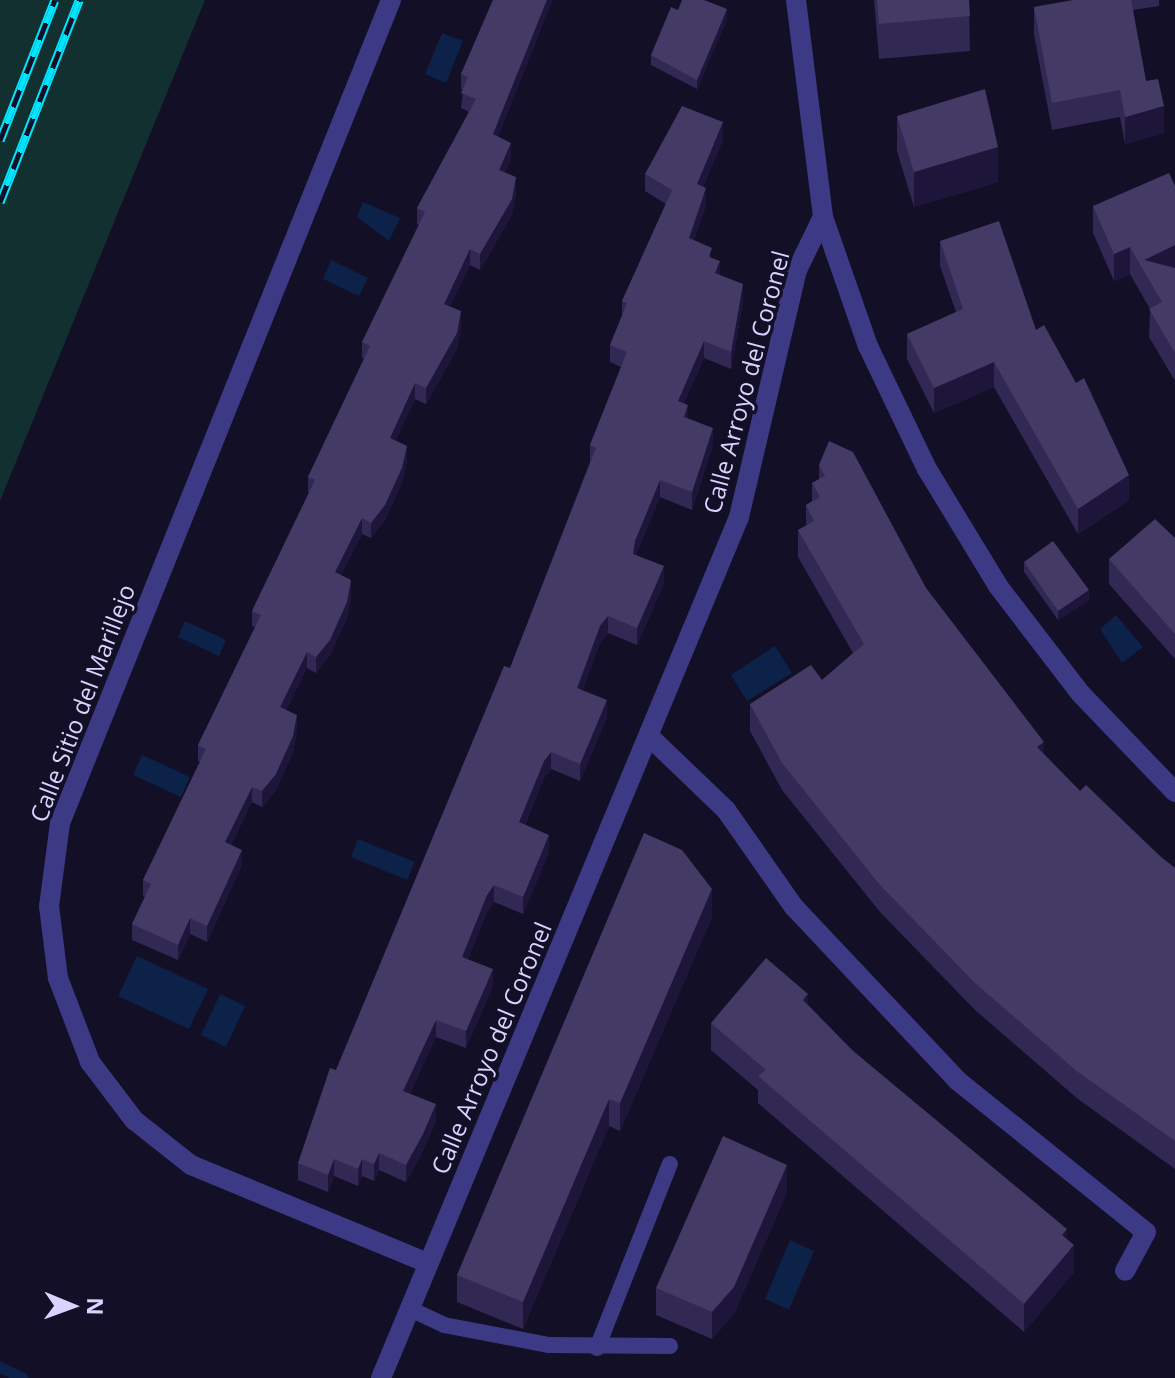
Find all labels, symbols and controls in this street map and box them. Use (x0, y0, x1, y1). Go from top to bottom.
street label: Calle Arroyo del Coronel (697, 248, 795, 516)
street label: Calle Sitio del Marillejo (23, 580, 141, 826)
street label: Calle Arroyo del Coronel (425, 918, 557, 1178)
north arrow (32, 1266, 112, 1346)
text: N (81, 1297, 111, 1316)

